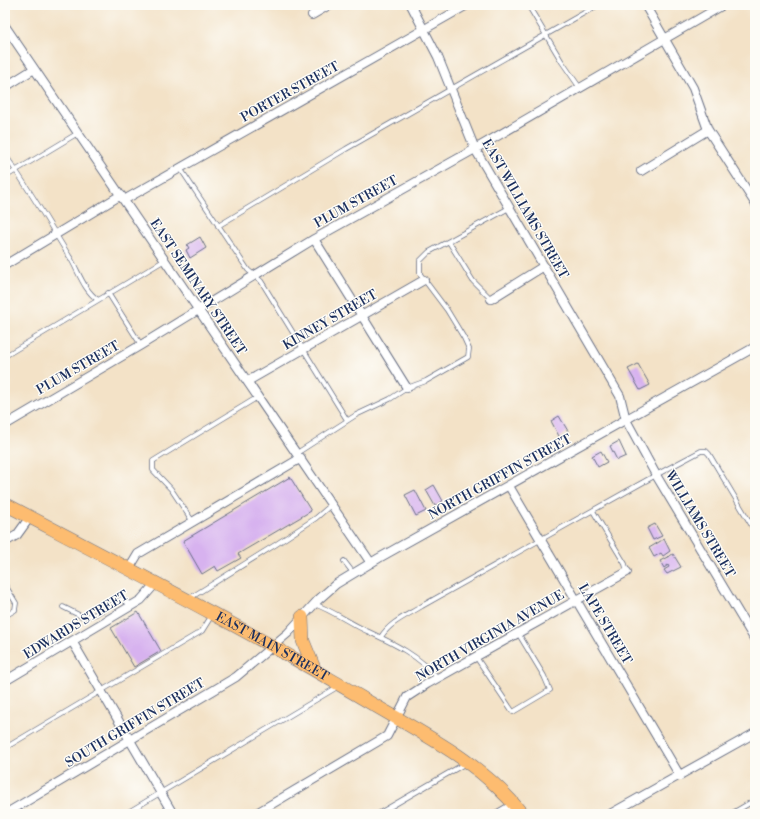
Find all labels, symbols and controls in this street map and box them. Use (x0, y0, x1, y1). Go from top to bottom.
street label: PORTER STREET (238, 58, 342, 126)
street label: EAST WILLIAMS STREET (478, 136, 572, 282)
street label: PLUM STREET (311, 172, 401, 232)
street label: EAST SEMINARY STREET (146, 216, 250, 358)
street label: KINNEY STREET (280, 286, 380, 354)
street label: PLUM STREET (34, 338, 122, 398)
street label: NORTH GRIFFIN STREET (426, 431, 574, 523)
street label: WILLIAMS STREET (661, 467, 738, 580)
street label: LAPE STREET (575, 581, 635, 667)
street label: EDWARDS STREET (21, 587, 131, 663)
street label: NORTH VIRGINIA AVENUE (413, 587, 567, 685)
street label: EAST MAIN STREET (213, 609, 332, 685)
street label: SOUTH GRIFFIN STREET (62, 675, 208, 771)

